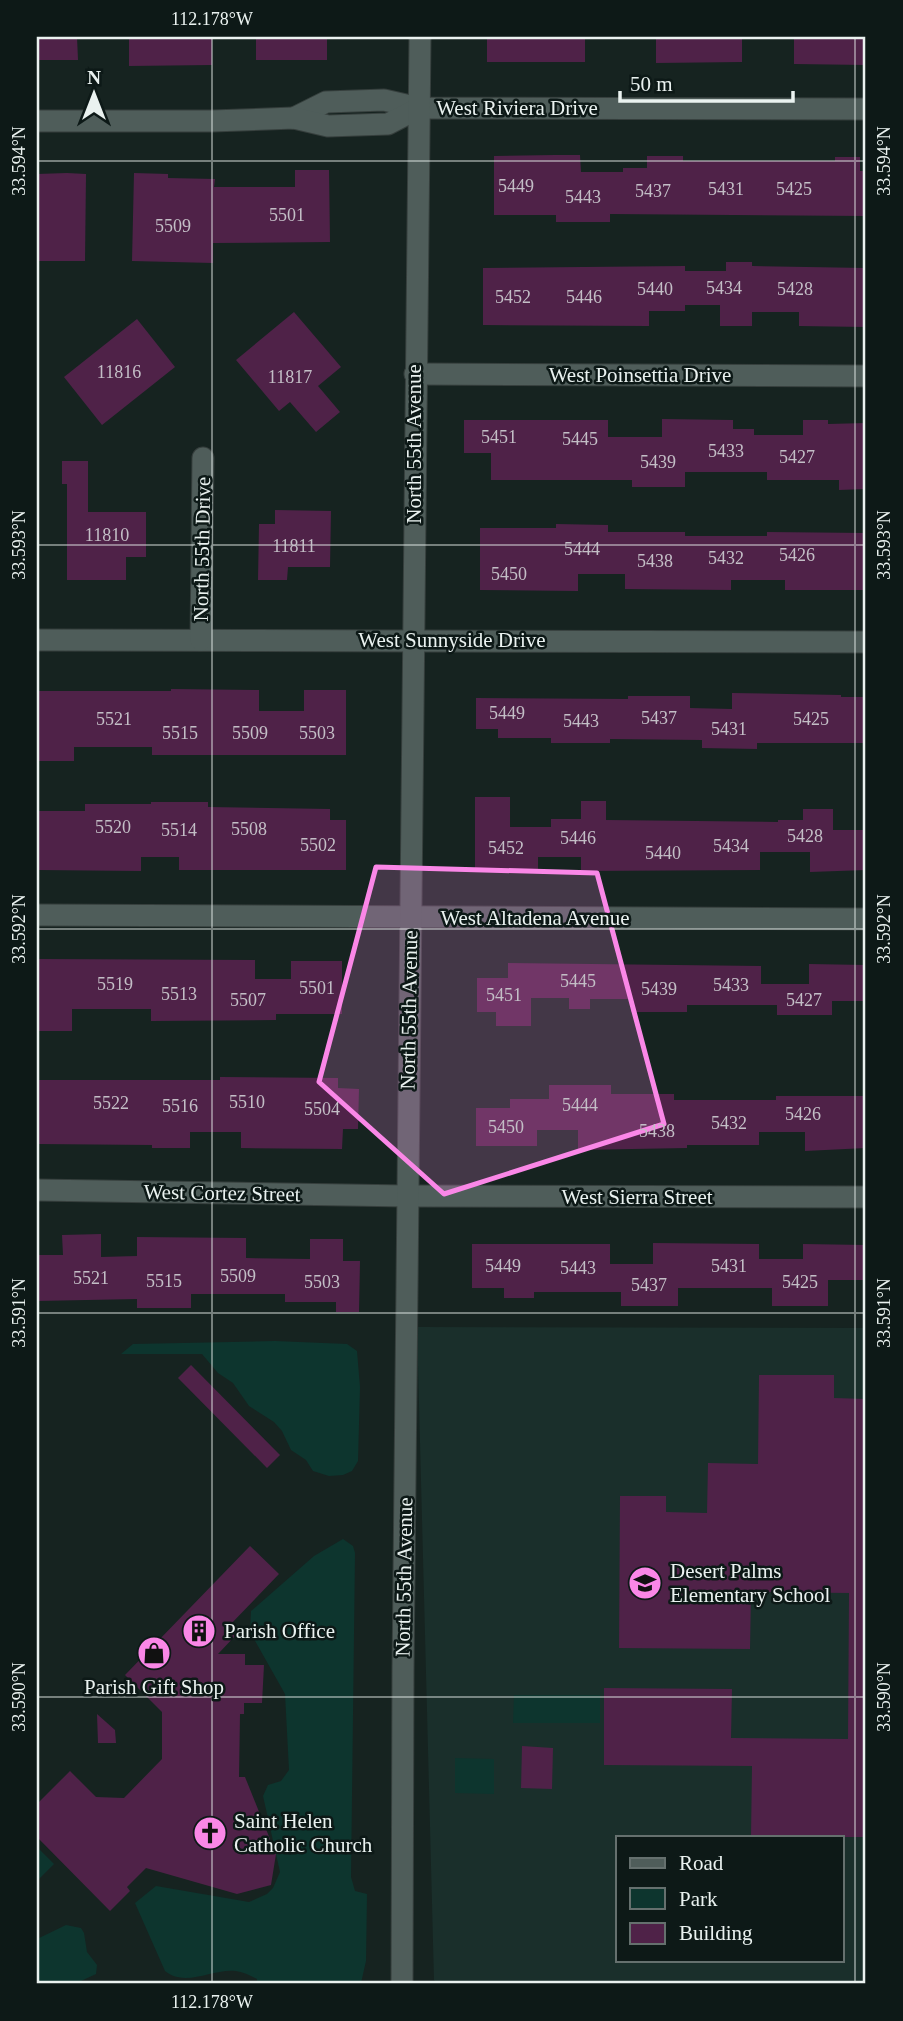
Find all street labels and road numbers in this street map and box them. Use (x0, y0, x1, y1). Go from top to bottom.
street label: West Riviera Drive (436, 96, 598, 120)
street label: West Poinsettia Drive (549, 363, 731, 387)
street label: North 55th Avenue (402, 364, 426, 524)
street label: North 55th Drive (189, 476, 215, 622)
street label: West Sunnyside Drive (358, 628, 546, 652)
street label: West Altadena Avenue (440, 906, 630, 930)
street label: North 55th Avenue (396, 930, 422, 1090)
street label: West Cortez Street (143, 1180, 301, 1206)
street label: West Sierra Street (561, 1185, 713, 1209)
street label: North 55th Avenue (391, 1497, 417, 1657)

